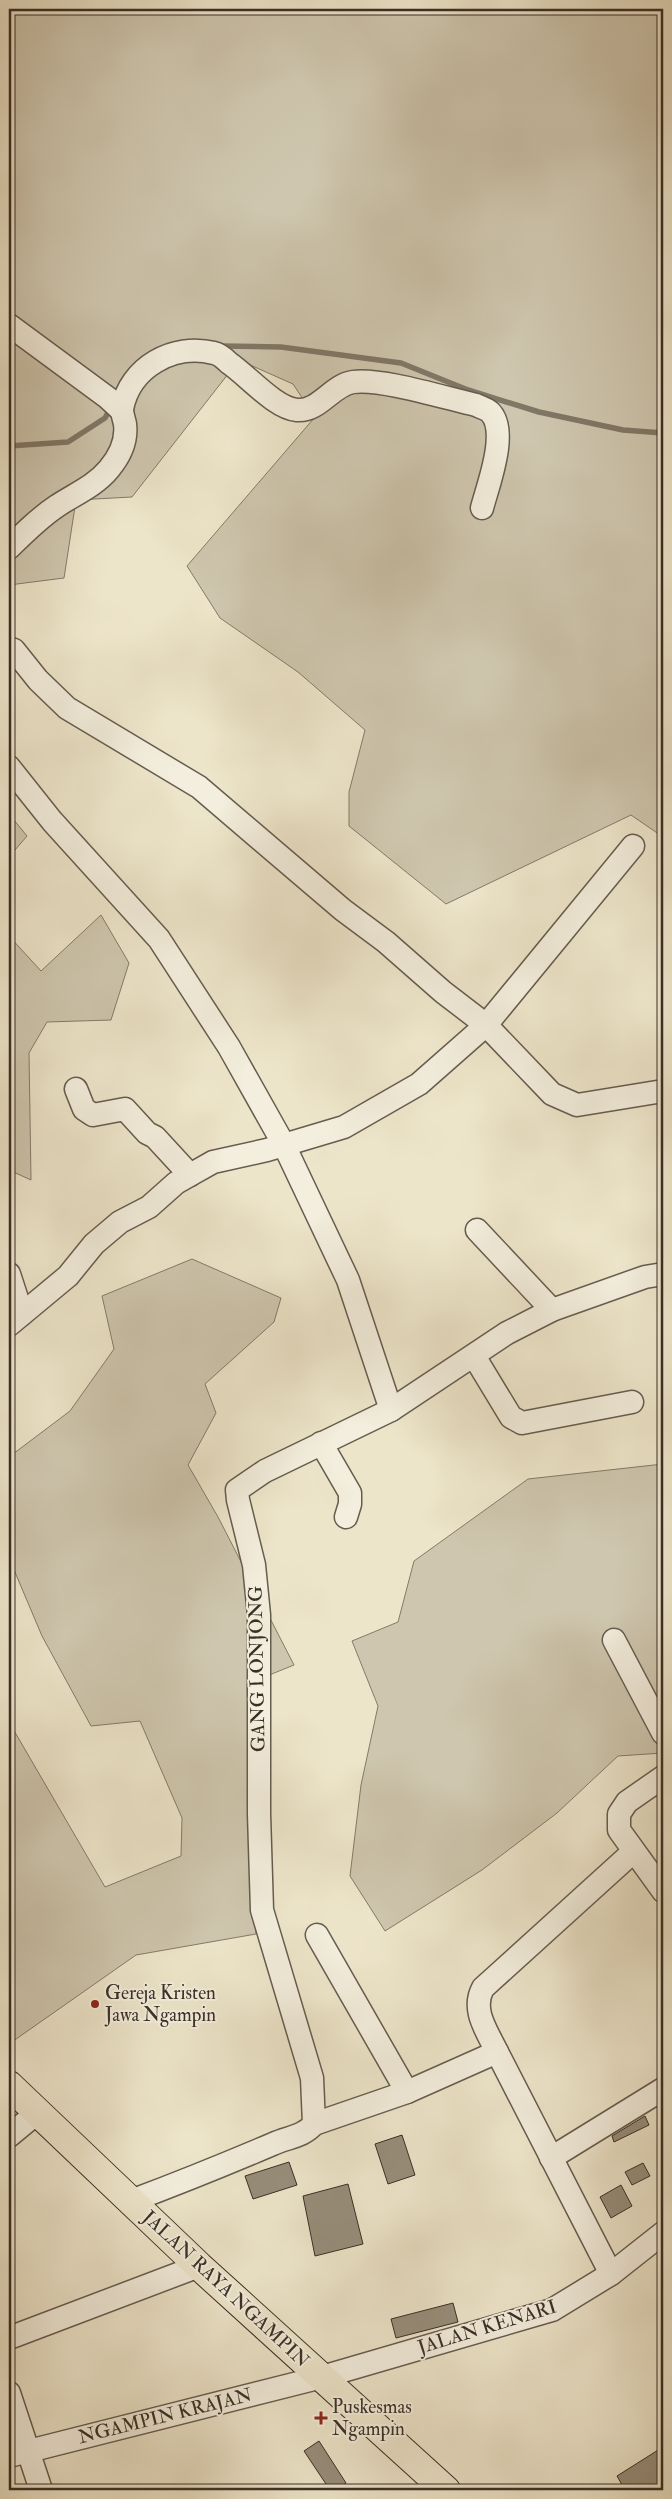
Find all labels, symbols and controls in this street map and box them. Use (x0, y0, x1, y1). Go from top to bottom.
street label: GANG LONJONG (244, 1586, 270, 1752)
place label: Gereja Kristen Jawa Ngampin (104, 1981, 216, 2028)
marker: Gereja Kristen Jawa Ngampin (89, 1998, 101, 2010)
street label: JALAN RAYA NGAMPIN (137, 2205, 314, 2373)
street label: JALAN KENARI (414, 2294, 559, 2360)
street label: NGAMPIN KRAJAN (76, 2383, 254, 2449)
place label: Puskesmas Ngampin (332, 2395, 412, 2442)
marker: Puskesmas Ngampin (314, 2411, 328, 2425)

